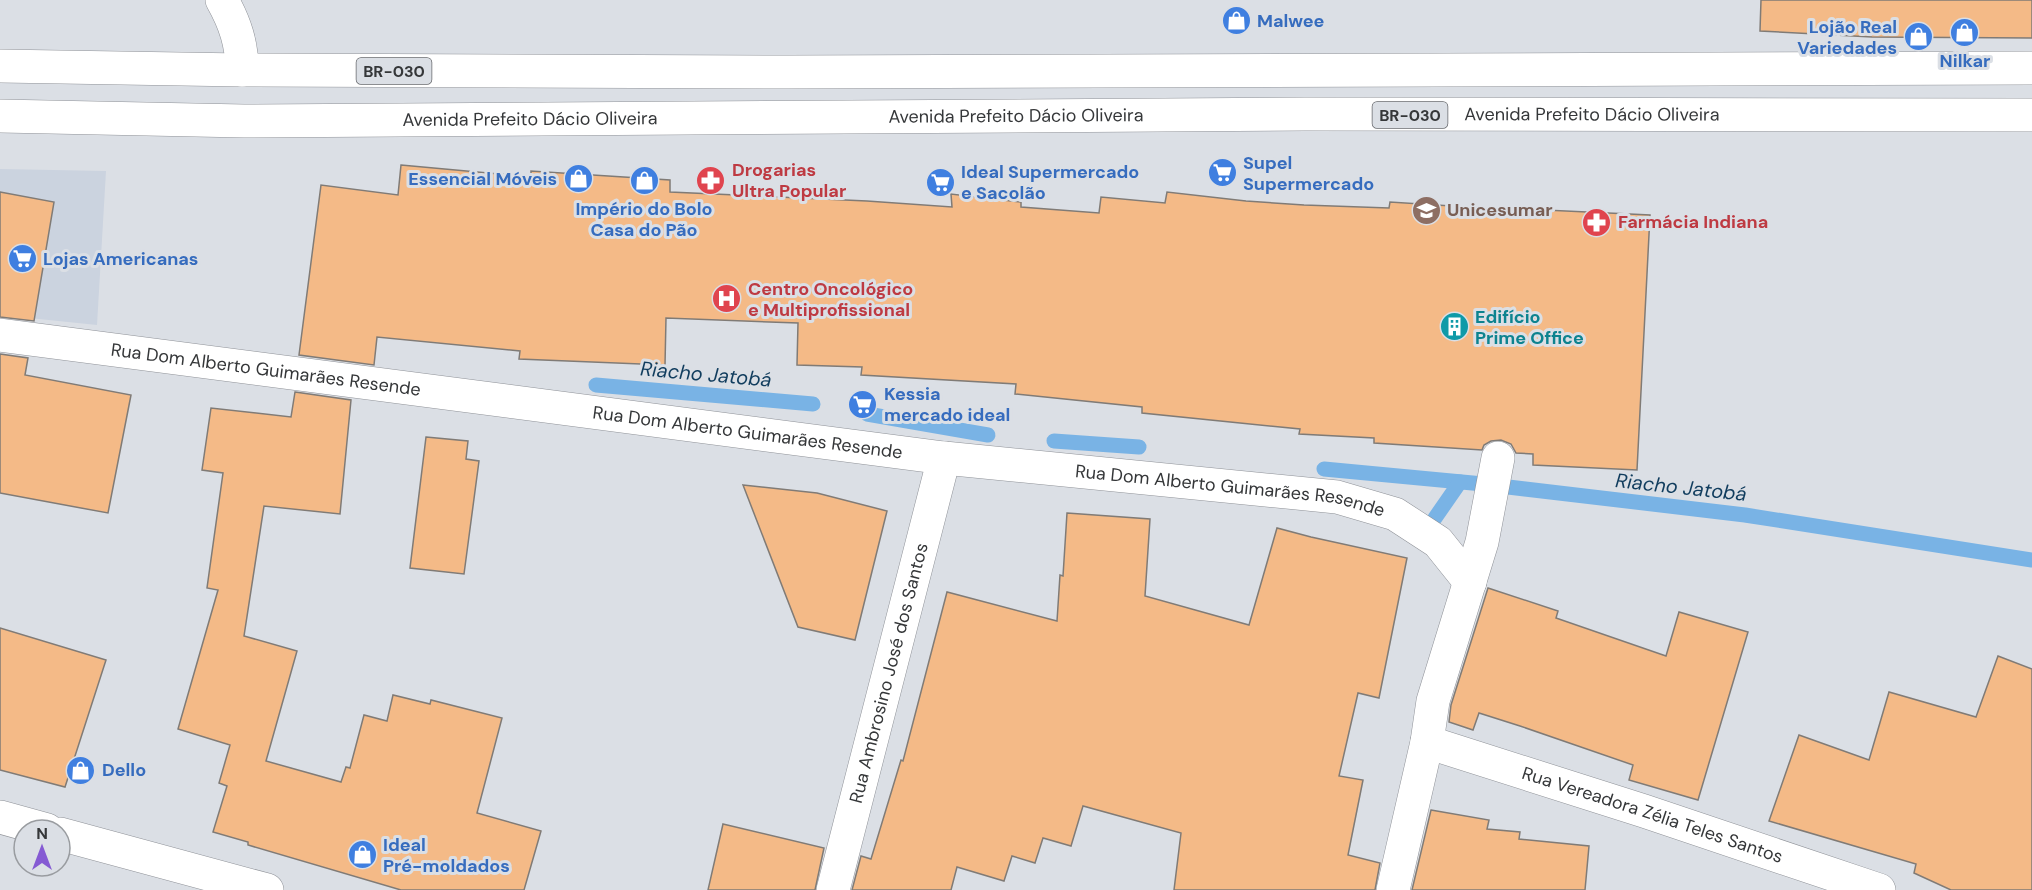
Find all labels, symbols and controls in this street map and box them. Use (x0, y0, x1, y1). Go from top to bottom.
shop icon: Malwee (1220, 5, 1252, 37)
place label: Malwee (1257, 9, 1325, 33)
place label: Lojão Real Variedades (1797, 15, 1897, 60)
shop icon: Nilkar (1949, 16, 1981, 48)
shop icon: Lojão Real Variedades (1902, 21, 1934, 53)
place label: Nilkar (1940, 49, 1990, 73)
road number: BR-030 (356, 58, 432, 84)
road number: BR-030 (1372, 102, 1448, 128)
street label: Avenida Prefeito Dácio Oliveira (1464, 102, 1720, 127)
street label: Avenida Prefeito Dácio Oliveira (888, 103, 1144, 129)
street label: Avenida Prefeito Dácio Oliveira (402, 106, 658, 132)
place label: Supel Supermercado (1243, 151, 1374, 196)
supermarket icon: Supel Supermercado (1206, 157, 1238, 189)
place label: Drogarias Ultra Popular (732, 158, 846, 203)
place label: Ideal Supermercado e Sacolão (961, 160, 1139, 205)
shop icon: Essencial Móveis (562, 163, 594, 195)
shop icon: Império do Bolo Casa do Pão (628, 164, 660, 196)
pharmacy icon: Drogarias Ultra Popular (695, 164, 727, 196)
supermarket icon: Ideal Supermercado e Sacolão (924, 166, 956, 198)
place label: Essencial Móveis (408, 167, 557, 191)
school or university icon: Unicesumar (1410, 194, 1442, 226)
place label: Império do Bolo Casa do Pão (575, 197, 713, 242)
place label: Unicesumar (1447, 198, 1553, 222)
pharmacy icon: Farmácia Indiana (1581, 206, 1613, 238)
place label: Farmácia Indiana (1618, 210, 1768, 234)
supermarket icon: Lojas Americanas (6, 243, 38, 275)
place label: Lojas Americanas (43, 247, 198, 271)
place label: Centro Oncológico e Multiprofissional (748, 277, 913, 322)
hospital icon: Centro Oncológico e Multiprofissional (711, 283, 743, 315)
place label: Edifício Prime Office (1475, 305, 1584, 350)
building icon: Edifício Prime Office (1438, 311, 1470, 343)
street label: Rua Dom Alberto Guimarães Resende (109, 338, 422, 402)
water label: Riacho Jatobá (639, 355, 773, 393)
place label: Kessia mercado ideal (884, 382, 1010, 427)
supermarket icon: Kessia mercado ideal (847, 388, 879, 420)
street label: Rua Dom Alberto Guimarães Resende (591, 400, 904, 464)
street label: Rua Dom Alberto Guimarães Resende (1074, 459, 1388, 522)
water label: Riacho Jatobá (1614, 467, 1748, 507)
street label: Rua Ambrosino José dos Santos (844, 540, 934, 806)
shop icon: Dello (65, 754, 97, 786)
place label: Dello (102, 758, 146, 782)
street label: Rua Vereadora Zélia Teles Santos (1519, 761, 1786, 869)
north arrow (12, 818, 72, 878)
text: N (36, 823, 48, 844)
place label: Ideal Pré-moldados (383, 833, 510, 878)
shop icon: Ideal Pré-moldados (346, 839, 378, 871)

